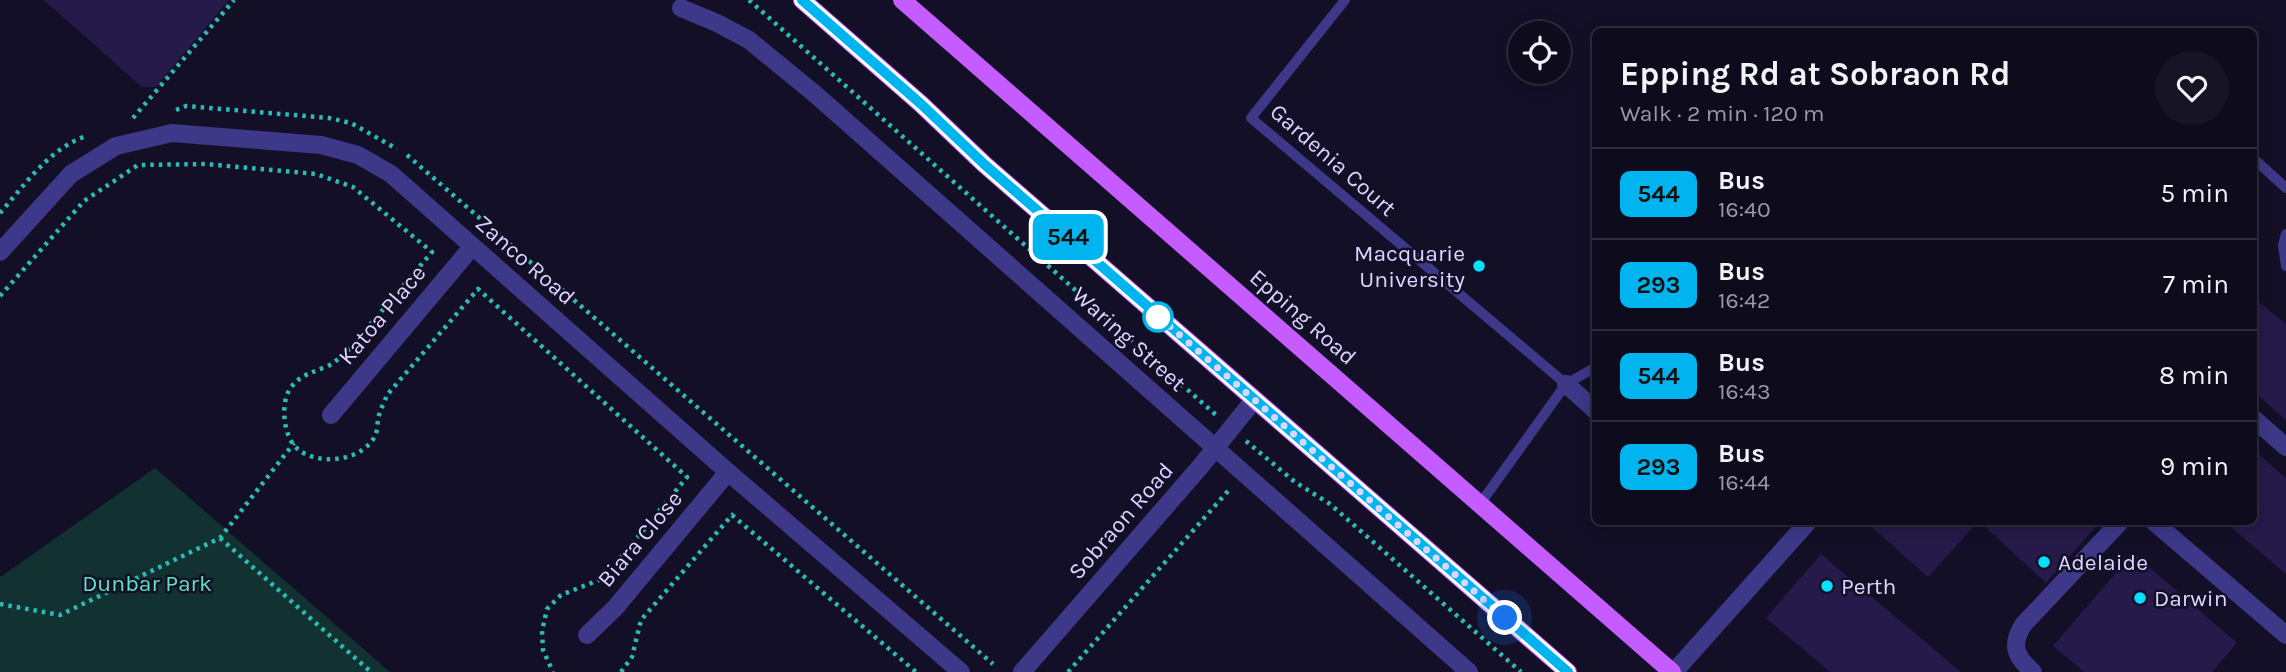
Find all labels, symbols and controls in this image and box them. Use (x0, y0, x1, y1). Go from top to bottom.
map controls (1508, 21, 1571, 84)
button: locate (1508, 21, 1571, 84)
button: heart (2155, 51, 2229, 125)
text: Epping Rd at Sobraon Rd (1620, 55, 2010, 93)
street label: Gardenia Court (1265, 98, 1402, 222)
text: Walk · 2 min · 120 m (1620, 100, 1825, 127)
text: Bus (1718, 165, 1765, 196)
text: 5 min (2160, 178, 2229, 209)
text: 544 (1637, 180, 1680, 208)
text: 16:40 (1718, 196, 1771, 223)
street label: Zanco Road (470, 209, 580, 311)
line badge: 544 (1028, 214, 1108, 260)
text: 544 (1047, 223, 1089, 251)
place label: Macquarie University (1354, 240, 1465, 293)
text: Bus (1718, 256, 1765, 287)
marker: Macquarie University (1471, 258, 1487, 274)
street label: Katoa Place (333, 260, 431, 370)
street label: Epping Road (1244, 264, 1362, 370)
text: 7 min (2163, 269, 2229, 300)
text: 293 (1636, 271, 1681, 299)
street label: Waring Street (1067, 281, 1191, 397)
text: 16:42 (1718, 287, 1770, 314)
unlabelled marker (1143, 302, 1173, 332)
text: Bus (1718, 347, 1765, 378)
text: 8 min (2159, 360, 2229, 391)
text: 544 (1637, 362, 1680, 390)
text: 16:43 (1718, 378, 1771, 405)
text: Bus (1718, 438, 1765, 469)
text: 9 min (2160, 451, 2229, 482)
text: 293 (1636, 453, 1681, 481)
street label: Sobraon Road (1063, 457, 1179, 585)
text: 16:44 (1718, 469, 1770, 496)
street label: Biara Close (592, 485, 688, 593)
place label: Adelaide (2058, 549, 2148, 576)
marker: Adelaide (2036, 554, 2052, 570)
park label: Dunbar Park (82, 570, 212, 597)
place label: Perth (1841, 573, 1896, 600)
marker: Perth (1819, 578, 1835, 594)
place label: Darwin (2154, 585, 2228, 612)
marker: Darwin (2132, 590, 2148, 606)
your location (1487, 600, 1522, 635)

